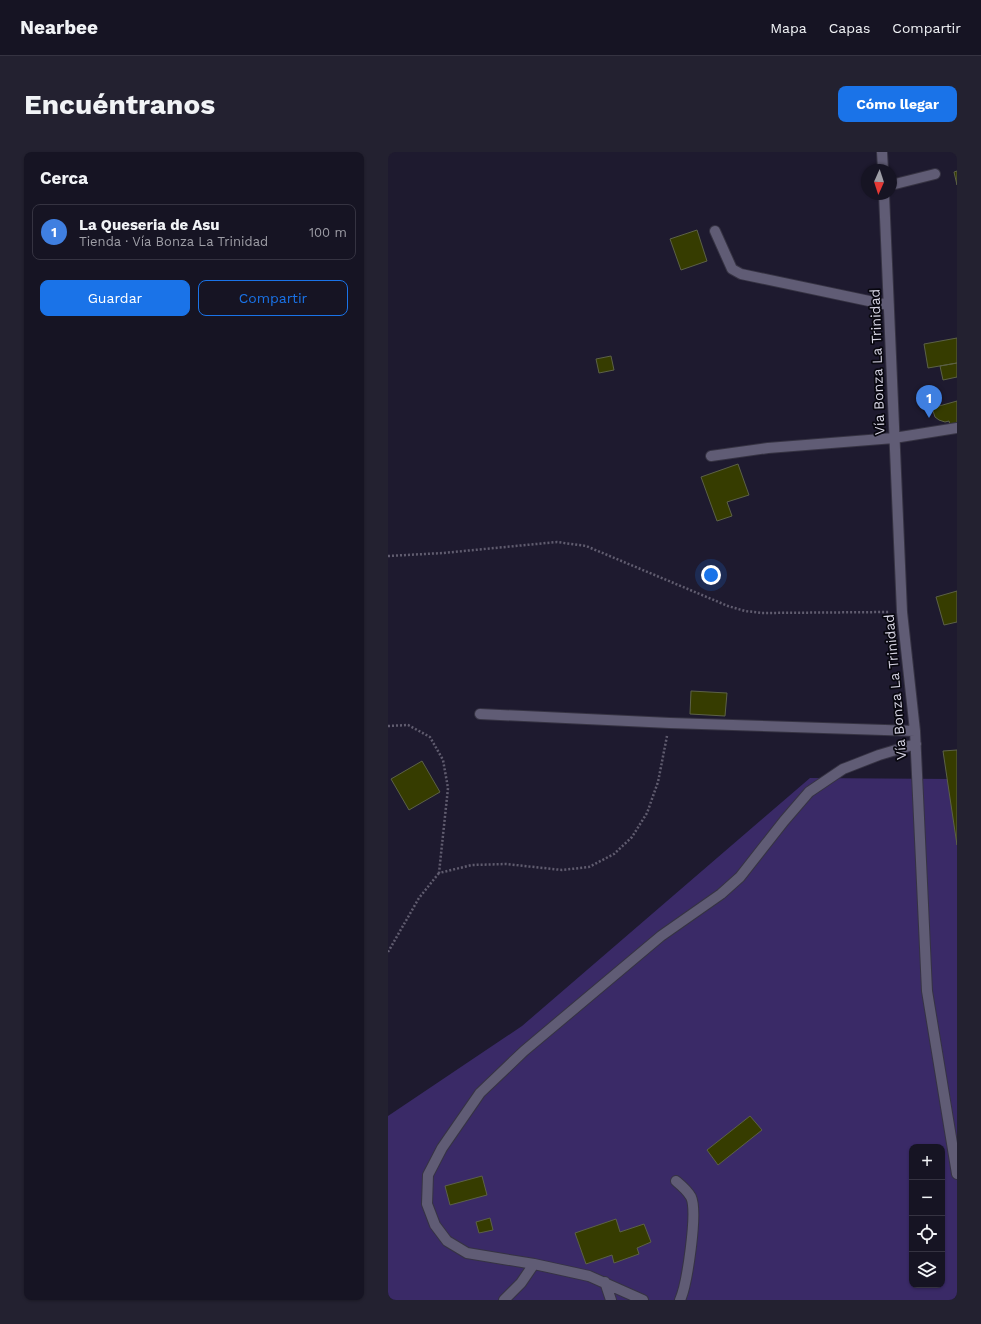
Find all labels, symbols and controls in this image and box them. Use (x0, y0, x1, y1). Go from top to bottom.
text: Nearbee (20, 16, 98, 39)
text: Mapa (770, 20, 807, 36)
text: Capas (829, 20, 870, 36)
text: Compartir (892, 20, 961, 36)
button: Cómo llegar (838, 86, 957, 122)
text: Encuéntranos (24, 88, 215, 121)
north arrow (861, 164, 897, 200)
text: Cerca (40, 168, 88, 188)
text: La Queseria de Asu (79, 216, 220, 234)
text: 1 (51, 225, 57, 240)
text: 100 m (309, 225, 347, 240)
text: Tienda · Vía Bonza La Trinidad (79, 234, 268, 249)
button: Guardar (40, 280, 190, 316)
button: Compartir (198, 280, 348, 316)
street label: Vía Bonza La Trinidad (866, 289, 888, 435)
pin: 1 (916, 385, 942, 418)
your location (701, 565, 721, 585)
street label: Vía Bonza La Trinidad (881, 613, 909, 761)
map controls (909, 1144, 945, 1288)
button: + (909, 1144, 945, 1180)
button: − (909, 1180, 945, 1216)
button: locate (909, 1216, 945, 1252)
button: layers (909, 1252, 945, 1288)

